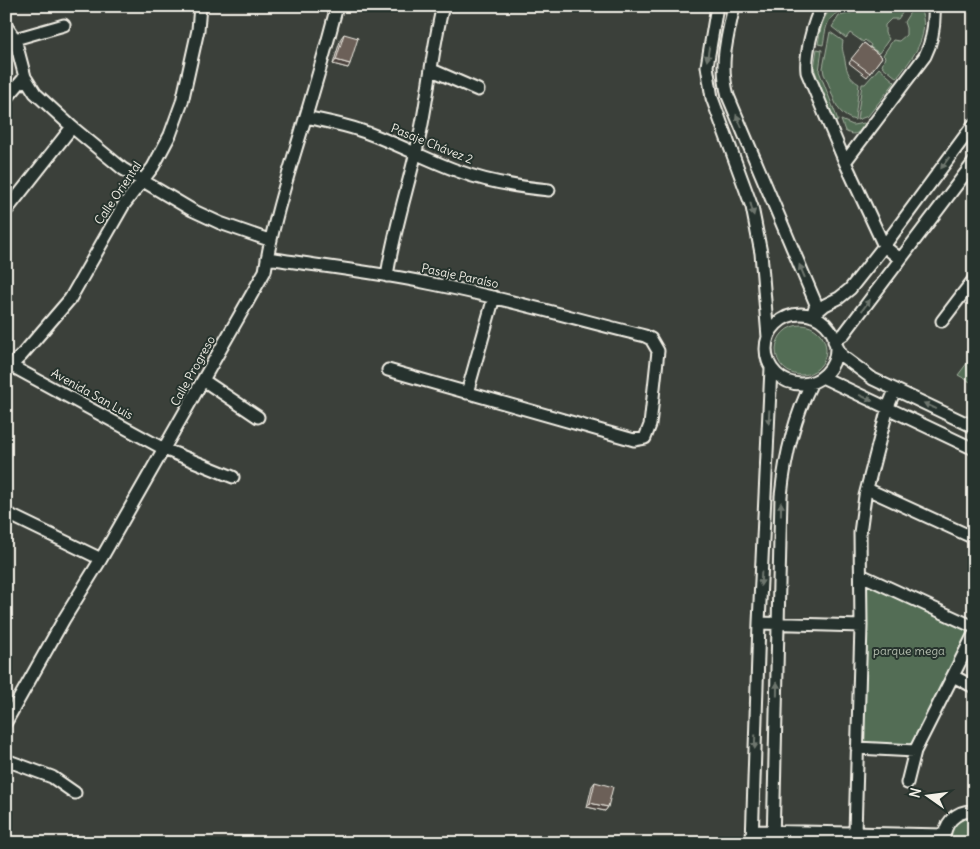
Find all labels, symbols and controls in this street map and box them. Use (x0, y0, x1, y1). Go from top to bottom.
one-way arrow (704, 47, 712, 63)
one-way arrow (735, 114, 743, 128)
street label: Pasaje Chávez 2 (389, 120, 476, 167)
one-way arrow (940, 156, 950, 170)
street label: Calle Oriental (91, 158, 144, 227)
one-way arrow (748, 202, 756, 217)
street label: Pasaje Paraíso (420, 260, 500, 291)
one-way arrow (797, 264, 805, 278)
one-way arrow (861, 298, 871, 312)
street label: Calle Progreso (167, 333, 218, 409)
street label: Avenida San Luis (49, 365, 136, 422)
one-way arrow (859, 394, 873, 402)
one-way arrow (923, 402, 937, 410)
one-way arrow (764, 409, 772, 425)
one-way arrow (777, 501, 785, 517)
one-way arrow (756, 571, 764, 587)
park label: parque mega (873, 643, 945, 658)
one-way arrow (773, 681, 781, 697)
one-way arrow (751, 734, 759, 750)
north arrow (902, 772, 952, 822)
text: N (905, 786, 925, 800)

